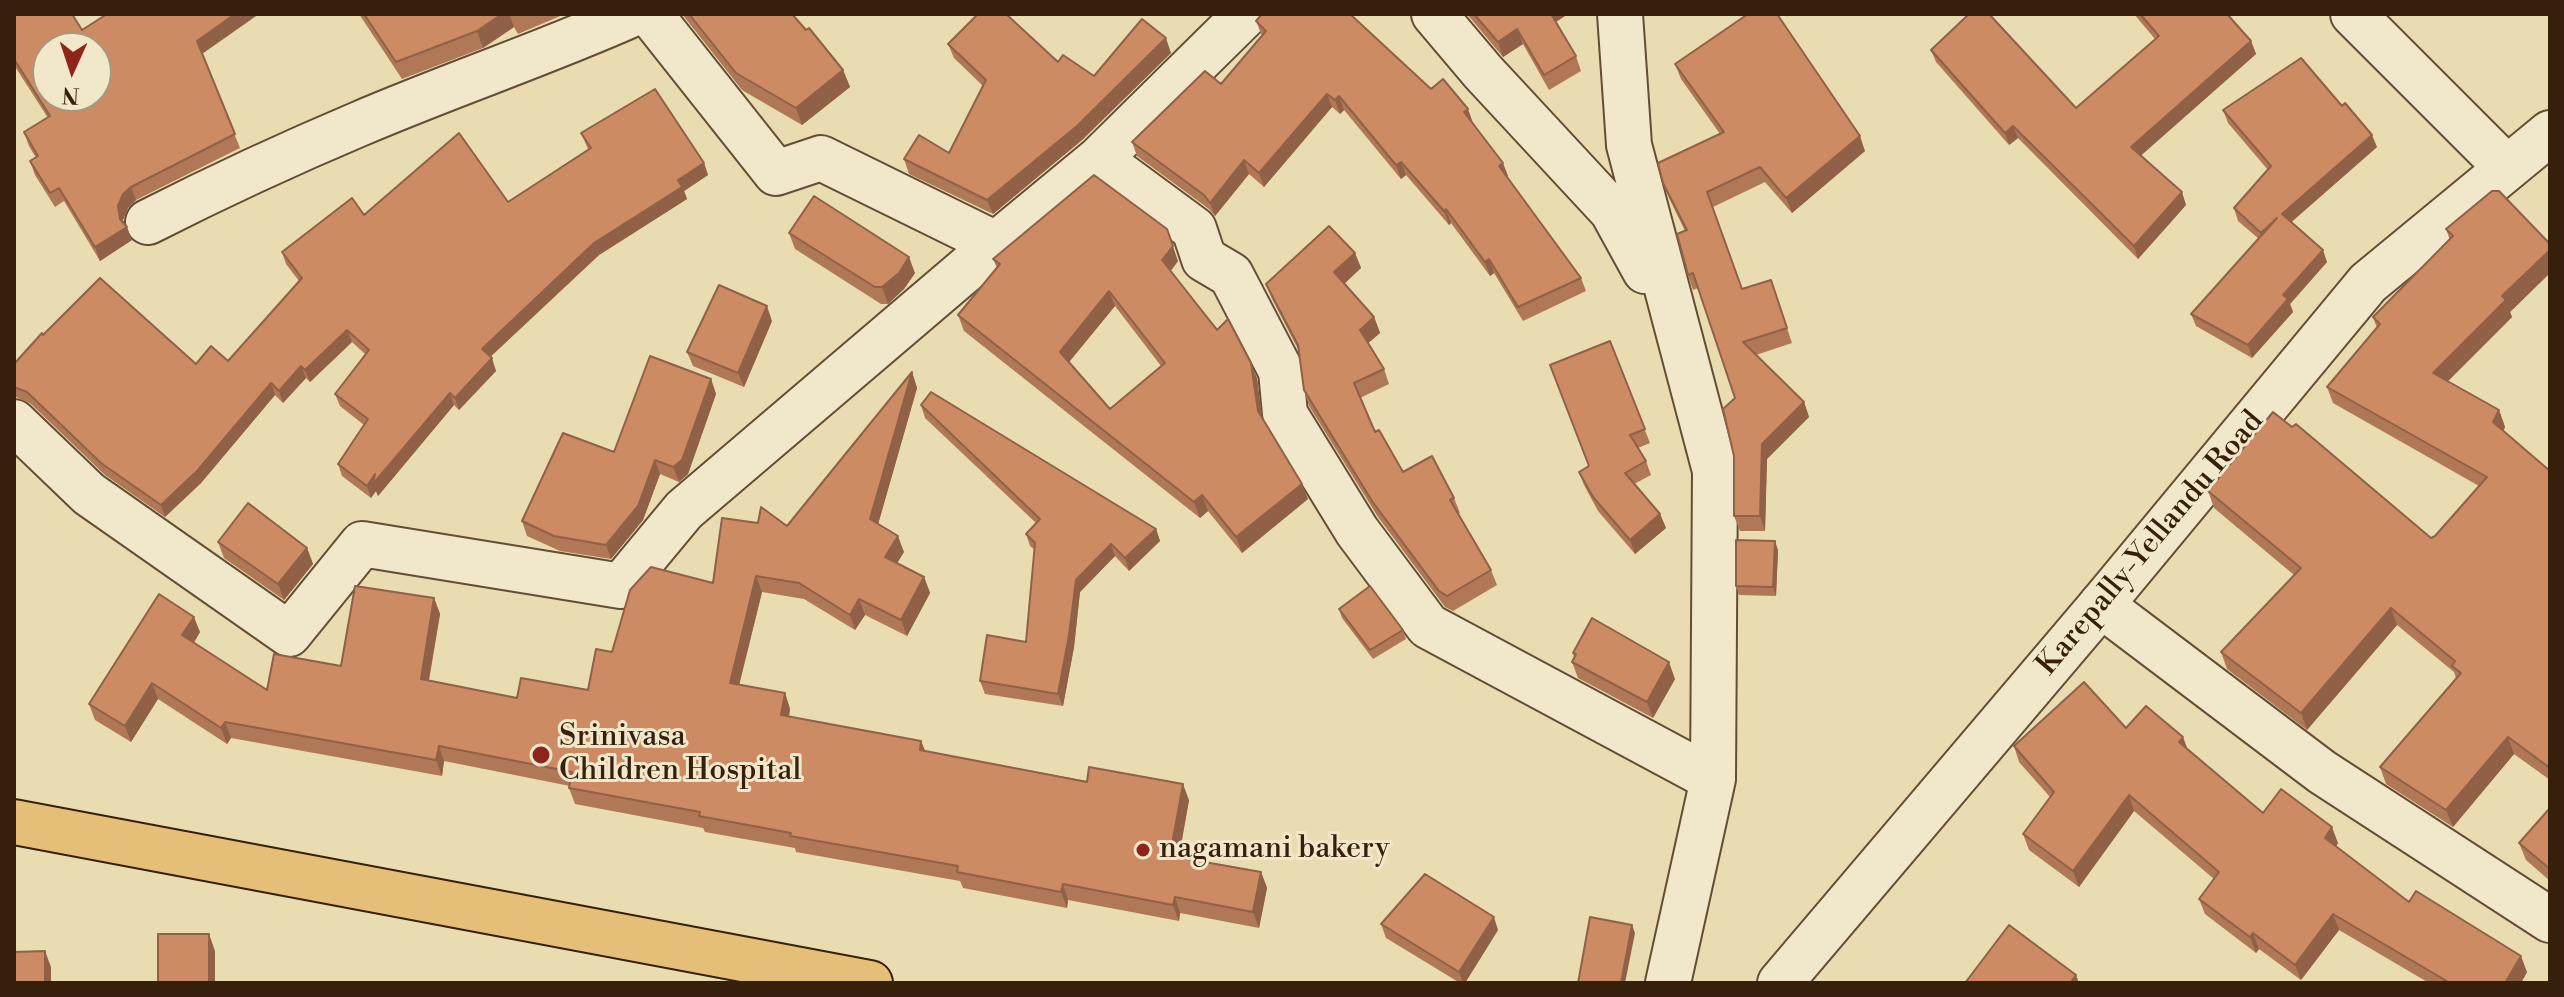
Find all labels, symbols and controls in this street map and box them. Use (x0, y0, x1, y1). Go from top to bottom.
north arrow (32, 32, 112, 112)
text: N (61, 81, 80, 108)
street label: Karepally-Yellandu Road (2030, 405, 2272, 683)
place label: Srinivasa Children Hospital (559, 720, 801, 790)
marker: Srinivasa Children Hospital (530, 744, 552, 766)
place label: nagamani bakery (1159, 832, 1390, 868)
marker: nagamani bakery (1134, 841, 1152, 859)

